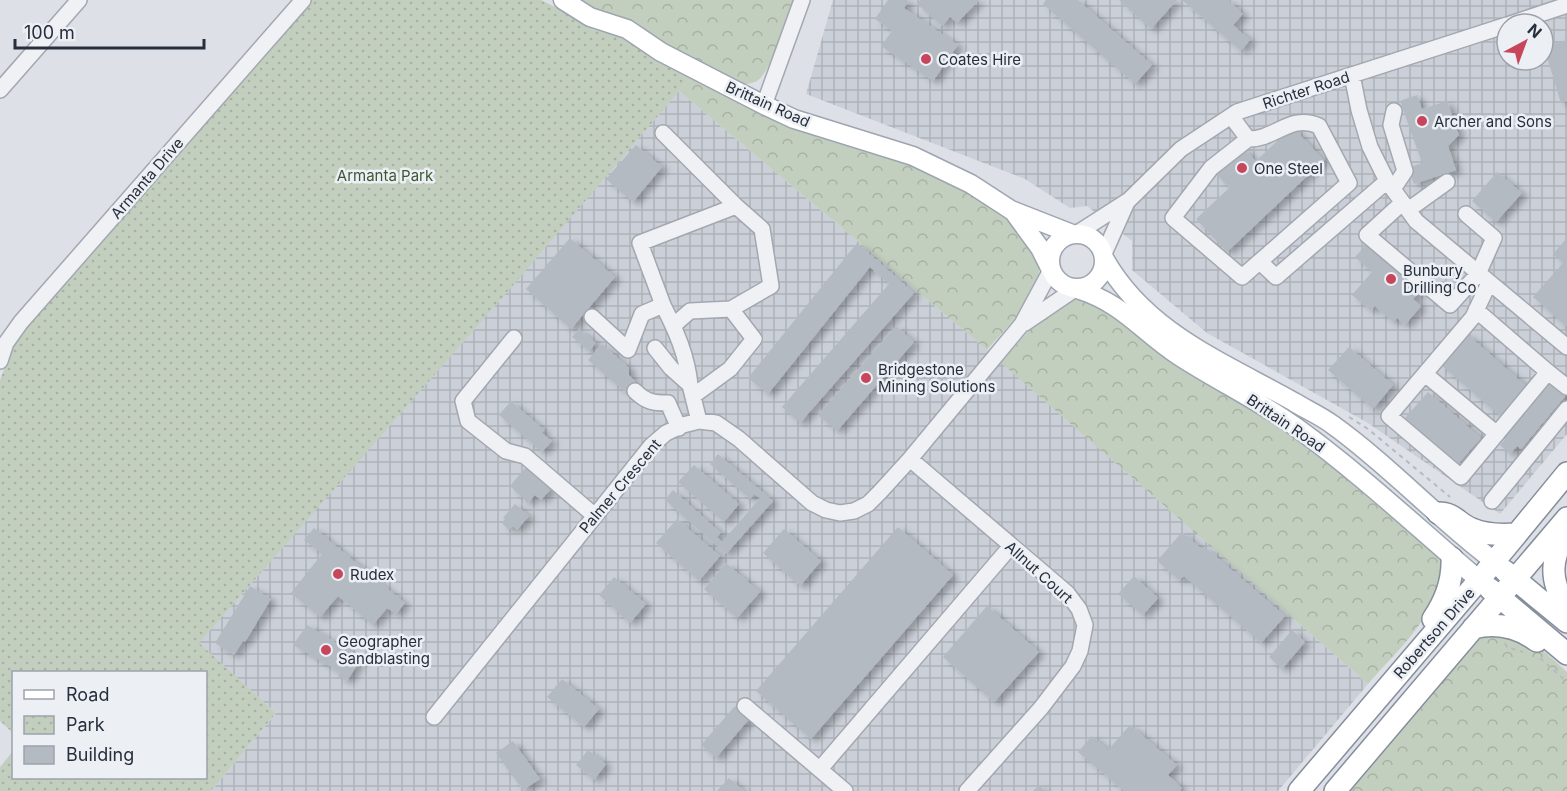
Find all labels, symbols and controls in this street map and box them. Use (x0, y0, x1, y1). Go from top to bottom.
scale bar (15, 12, 204, 50)
north arrow (1495, 12, 1555, 72)
text: N (1524, 19, 1546, 42)
text: 100 m (24, 22, 75, 43)
place label: Coates Hire (938, 50, 1021, 69)
marker: Coates Hire (919, 52, 933, 66)
street label: Richter Road (1260, 67, 1352, 113)
street label: Brittain Road (723, 77, 813, 131)
place label: Archer and Sons (1434, 112, 1552, 131)
marker: Archer and Sons (1415, 114, 1429, 128)
street label: Armanta Drive (107, 133, 187, 223)
place label: One Steel (1254, 159, 1323, 178)
marker: One Steel (1235, 161, 1249, 175)
park label: Armanta Park (337, 166, 434, 185)
place label: Bunbury Drilling Co (1403, 261, 1476, 297)
marker: Bunbury Drilling Co (1384, 272, 1398, 286)
place label: Bridgestone Mining Solutions (878, 360, 995, 396)
marker: Bridgestone Mining Solutions (859, 371, 873, 385)
street label: Brittain Road (1243, 390, 1329, 456)
street label: Palmer Crescent (575, 435, 665, 537)
street label: Allnut Court (1001, 537, 1077, 607)
place label: Rudex (350, 565, 394, 584)
marker: Rudex (331, 567, 345, 581)
street label: Robertson Drive (1389, 584, 1479, 682)
place label: Geographer Sandblasting (338, 632, 430, 668)
marker: Geographer Sandblasting (319, 643, 333, 657)
legend (12, 671, 207, 779)
text: Road (66, 684, 109, 705)
text: Park (66, 714, 105, 735)
text: Building (66, 744, 134, 765)

